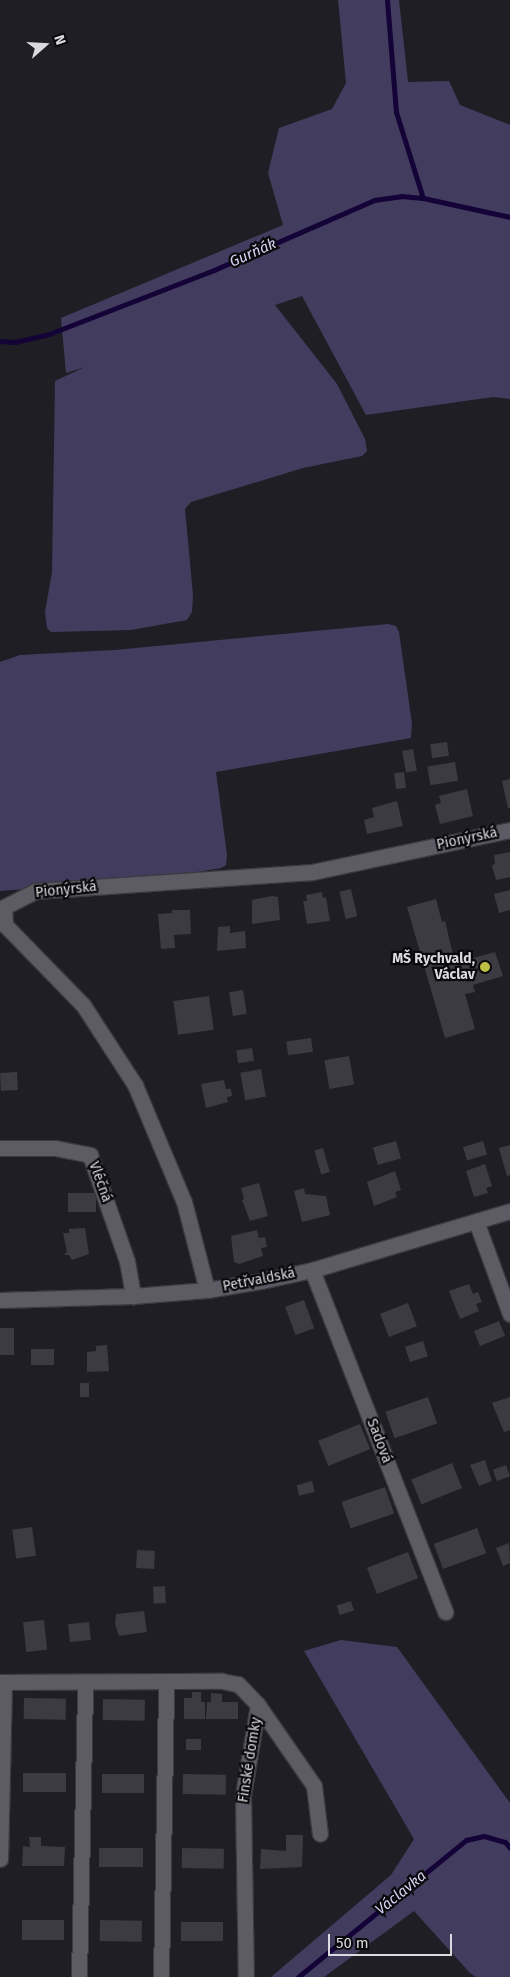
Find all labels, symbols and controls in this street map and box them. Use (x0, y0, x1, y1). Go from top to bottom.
north arrow (20, 20, 70, 70)
text: N (50, 33, 69, 47)
water label: Gurňák (227, 235, 279, 271)
street label: Pionýrská (435, 824, 499, 854)
street label: Pionýrská (35, 878, 97, 902)
place label: MŠ Rychvald, Václav (392, 951, 475, 984)
marker: MŠ Rychvald, Václav (479, 961, 491, 973)
street label: Vléčná (85, 1159, 115, 1205)
street label: Petřvaldská (221, 1265, 297, 1295)
street label: Sadová (363, 1417, 395, 1465)
street label: Finské domky (235, 1716, 265, 1804)
water label: Václavka (372, 1867, 430, 1919)
scale bar (330, 1924, 454, 1956)
text: 50 m (336, 1934, 369, 1952)

